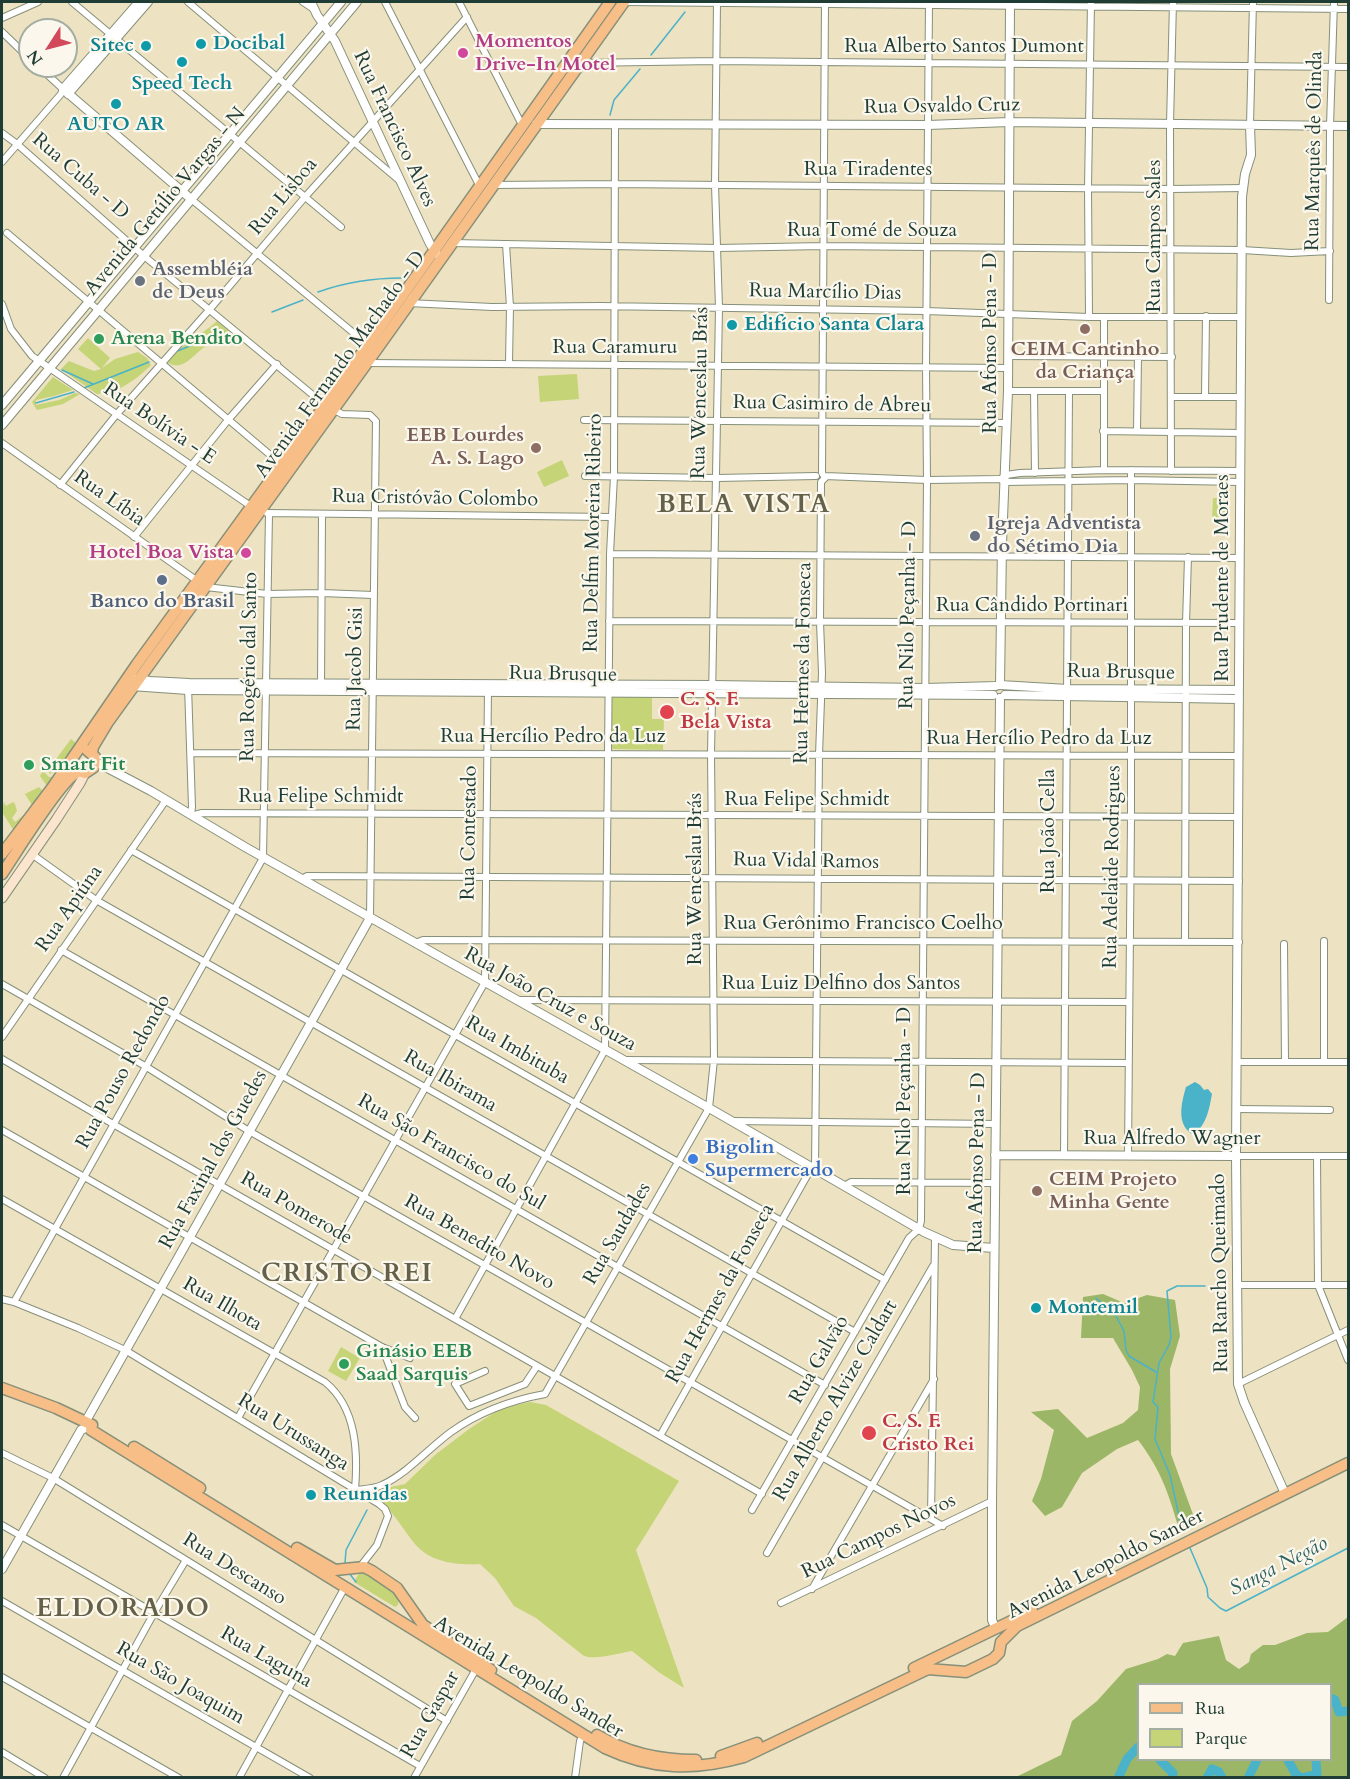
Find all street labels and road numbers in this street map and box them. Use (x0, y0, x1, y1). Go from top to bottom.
street label: Rua Alberto Santos Dumont (844, 35, 1084, 59)
street label: Rua Francisco Alves (347, 47, 441, 211)
street label: Rua Marquês de Olinda (1301, 51, 1329, 251)
street label: Rua Osvaldo Cruz (864, 94, 1020, 120)
street label: Avenida Getúlio Vargas - N (80, 103, 252, 301)
street label: Rua Cuba - D (27, 128, 133, 226)
street label: Rua Lisboa (245, 153, 323, 241)
street label: Rua Tiradentes (804, 158, 932, 182)
street label: Rua Campos Sales (1143, 160, 1167, 312)
street label: Rua Tomé de Souza (787, 219, 957, 243)
street label: Avenida Fernando Machado - D (251, 247, 431, 483)
street label: Rua Afonso Pena - D (979, 252, 1003, 434)
street label: Rua Marcílio Dias (749, 280, 901, 306)
street label: Rua Wenceslau Brás (687, 307, 715, 479)
street label: Rua Caramuru (553, 336, 677, 360)
street label: Rua Bolívia - E (98, 378, 220, 470)
street label: Rua Casimiro de Abreu (733, 391, 931, 419)
street label: Rua Delfim Moreira Ribeiro (580, 413, 608, 653)
street label: Rua Líbia (69, 466, 149, 532)
street label: Rua Prudente de Moraes (1211, 474, 1235, 682)
street label: Rua Cristóvão Colombo (332, 485, 538, 513)
street label: Rua Nilo Peçanha - D (895, 521, 923, 709)
street label: Rua Hermes da Fonseca (790, 562, 818, 764)
street label: Rua Rogério dal Santo (236, 572, 264, 762)
street label: Rua Cândido Portinari (936, 594, 1128, 618)
street label: Rua Jacob Gisi (343, 607, 369, 731)
street label: Rua Brusque (1067, 660, 1175, 686)
street label: Rua Brusque (509, 662, 617, 688)
street label: Rua Hercílio Pedro da Luz (440, 725, 666, 749)
street label: Rua Hercílio Pedro da Luz (926, 727, 1152, 751)
street label: Rua Contestado (457, 765, 483, 901)
street label: Rua Adelaide Rodrigues (1099, 765, 1127, 969)
street label: Rua João Cella (1037, 769, 1061, 893)
street label: Rua Felipe Schmidt (239, 785, 403, 809)
street label: Rua Felipe Schmidt (725, 788, 889, 812)
street label: Rua Wenceslau Brás (684, 793, 708, 965)
street label: Rua Vidal Ramos (733, 849, 879, 875)
street label: Rua Apiúna (31, 861, 109, 957)
street label: Rua Gerônimo Francisco Coelho (723, 912, 1003, 936)
street label: Rua João Cruz e Souza (460, 943, 640, 1057)
street label: Rua Luiz Delfino dos Santos (722, 972, 960, 996)
street label: Rua Pouso Redondo (72, 991, 176, 1153)
street label: Rua Nilo Peçanha - D (893, 1007, 917, 1195)
street label: Rua Imbituba (461, 1012, 573, 1090)
street label: Rua Ibirama (399, 1046, 501, 1118)
street label: Rua Faxinal dos Guedes (155, 1066, 273, 1254)
street label: Rua Afonso Pena - D (964, 1072, 992, 1254)
street label: Rua São Francisco do Sul (353, 1090, 549, 1216)
street label: Rua Alfredo Wagner (1083, 1127, 1261, 1151)
street label: Rua Pomerode (236, 1167, 356, 1251)
street label: Rua Rancho Queimado (1207, 1173, 1235, 1373)
street label: Rua Saudades (579, 1179, 657, 1289)
street label: Rua Benedito Novo (400, 1190, 558, 1296)
street label: Rua Hermes da Fonseca (662, 1200, 780, 1388)
street label: Rua Ilhota (178, 1273, 266, 1337)
street label: Rua Alberto Alvize Caldart (769, 1296, 903, 1506)
street label: Rua Galvão (785, 1312, 855, 1408)
street label: Rua Urussanga (233, 1389, 353, 1477)
street label: Rua Campos Novos (798, 1489, 960, 1585)
street label: Avenida Leopoldo Sander (1004, 1505, 1208, 1625)
street label: Rua Descanso (178, 1529, 290, 1611)
street label: Avenida Leopoldo Sander (429, 1612, 627, 1744)
street label: Rua Laguna (216, 1622, 316, 1694)
street label: Rua São Joaquim (112, 1638, 248, 1730)
street label: Rua Gaspar (396, 1667, 466, 1763)

